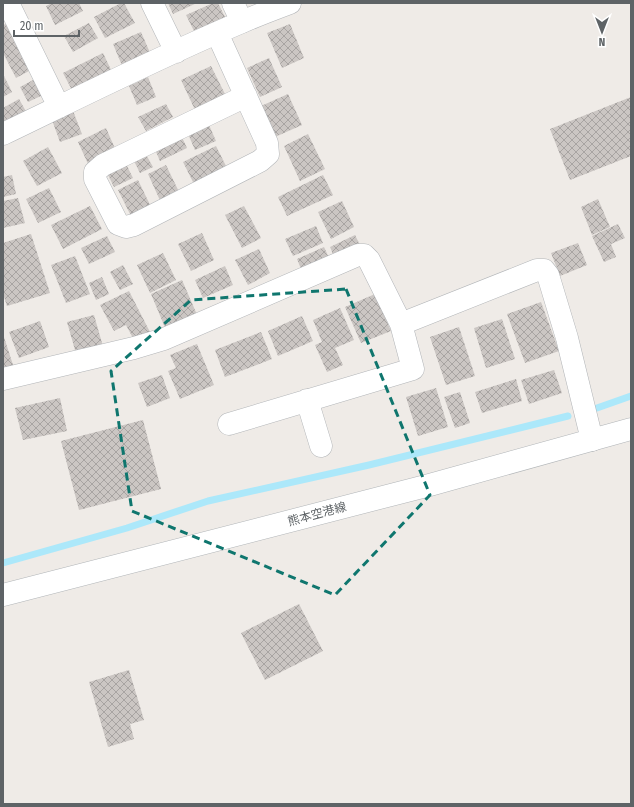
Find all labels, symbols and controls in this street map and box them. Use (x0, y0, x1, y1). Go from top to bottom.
scale bar (14, 12, 79, 38)
north arrow (582, 12, 622, 52)
text: 20 m (20, 19, 44, 33)
text: N (599, 35, 605, 48)
street label: 熊本空港線 (286, 499, 348, 529)

